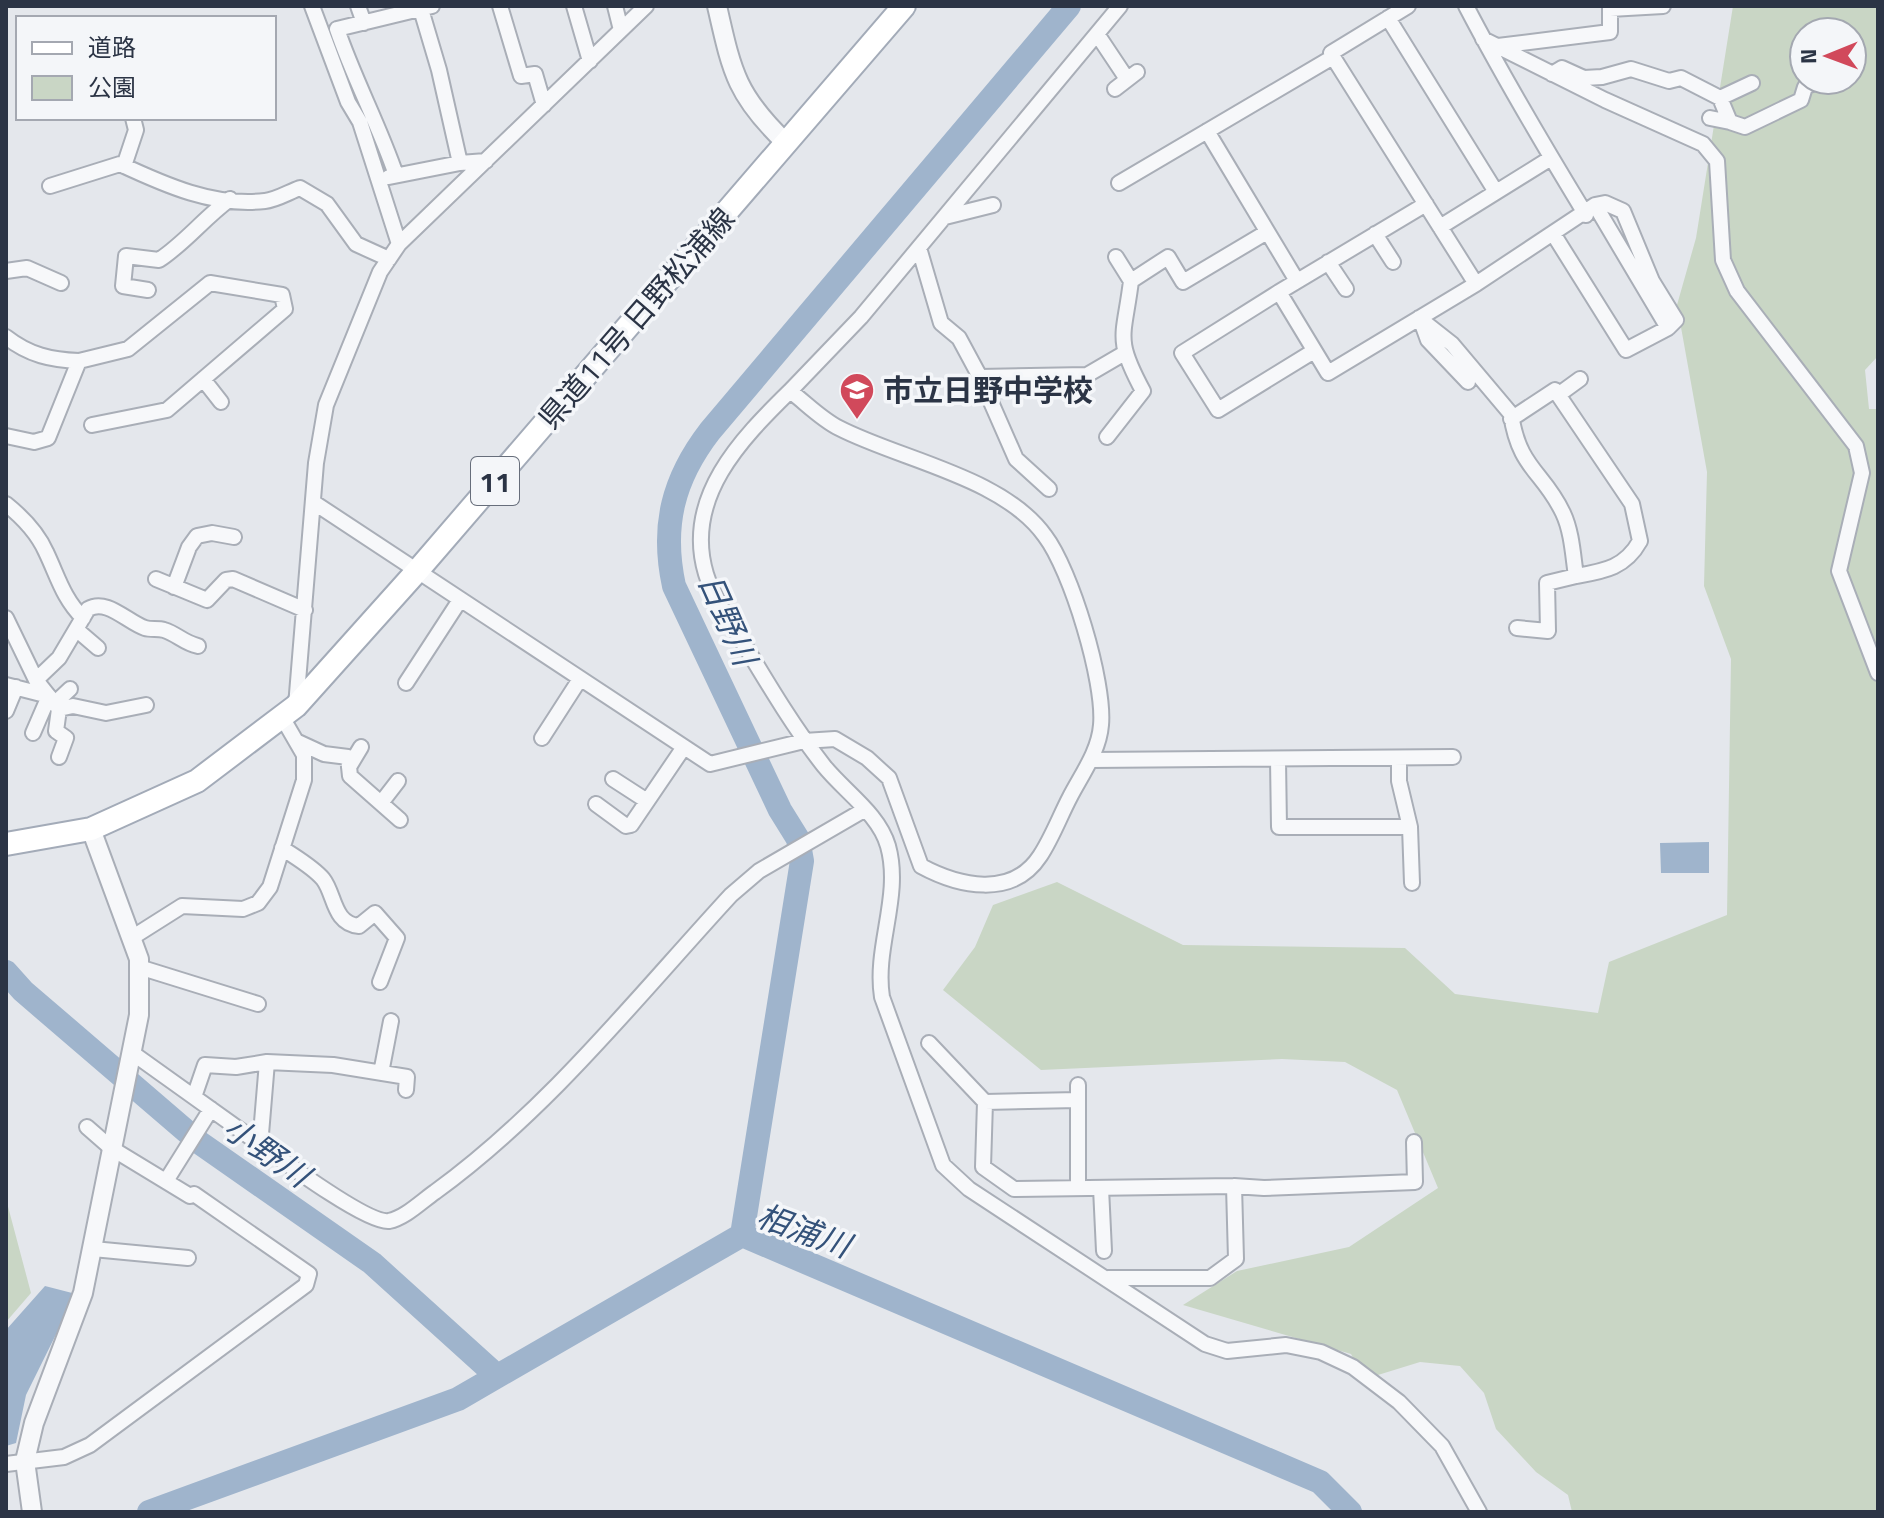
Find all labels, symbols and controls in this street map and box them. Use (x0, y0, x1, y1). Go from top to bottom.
legend (16, 16, 276, 120)
north arrow (1788, 16, 1868, 96)
text: 道路 (88, 29, 136, 65)
text: N (1791, 48, 1825, 64)
text: 公園 (88, 69, 136, 105)
street label: 県道11号 日野松浦線 (527, 197, 745, 439)
place label: 市立日野中学校 (883, 367, 1093, 413)
school or university icon: 市立日野中学校 (838, 371, 876, 421)
road number: 11 (471, 457, 519, 505)
water label: 日野川 (687, 565, 771, 675)
water label: 小野川 (214, 1104, 323, 1200)
water label: 相浦川 (751, 1191, 860, 1270)

